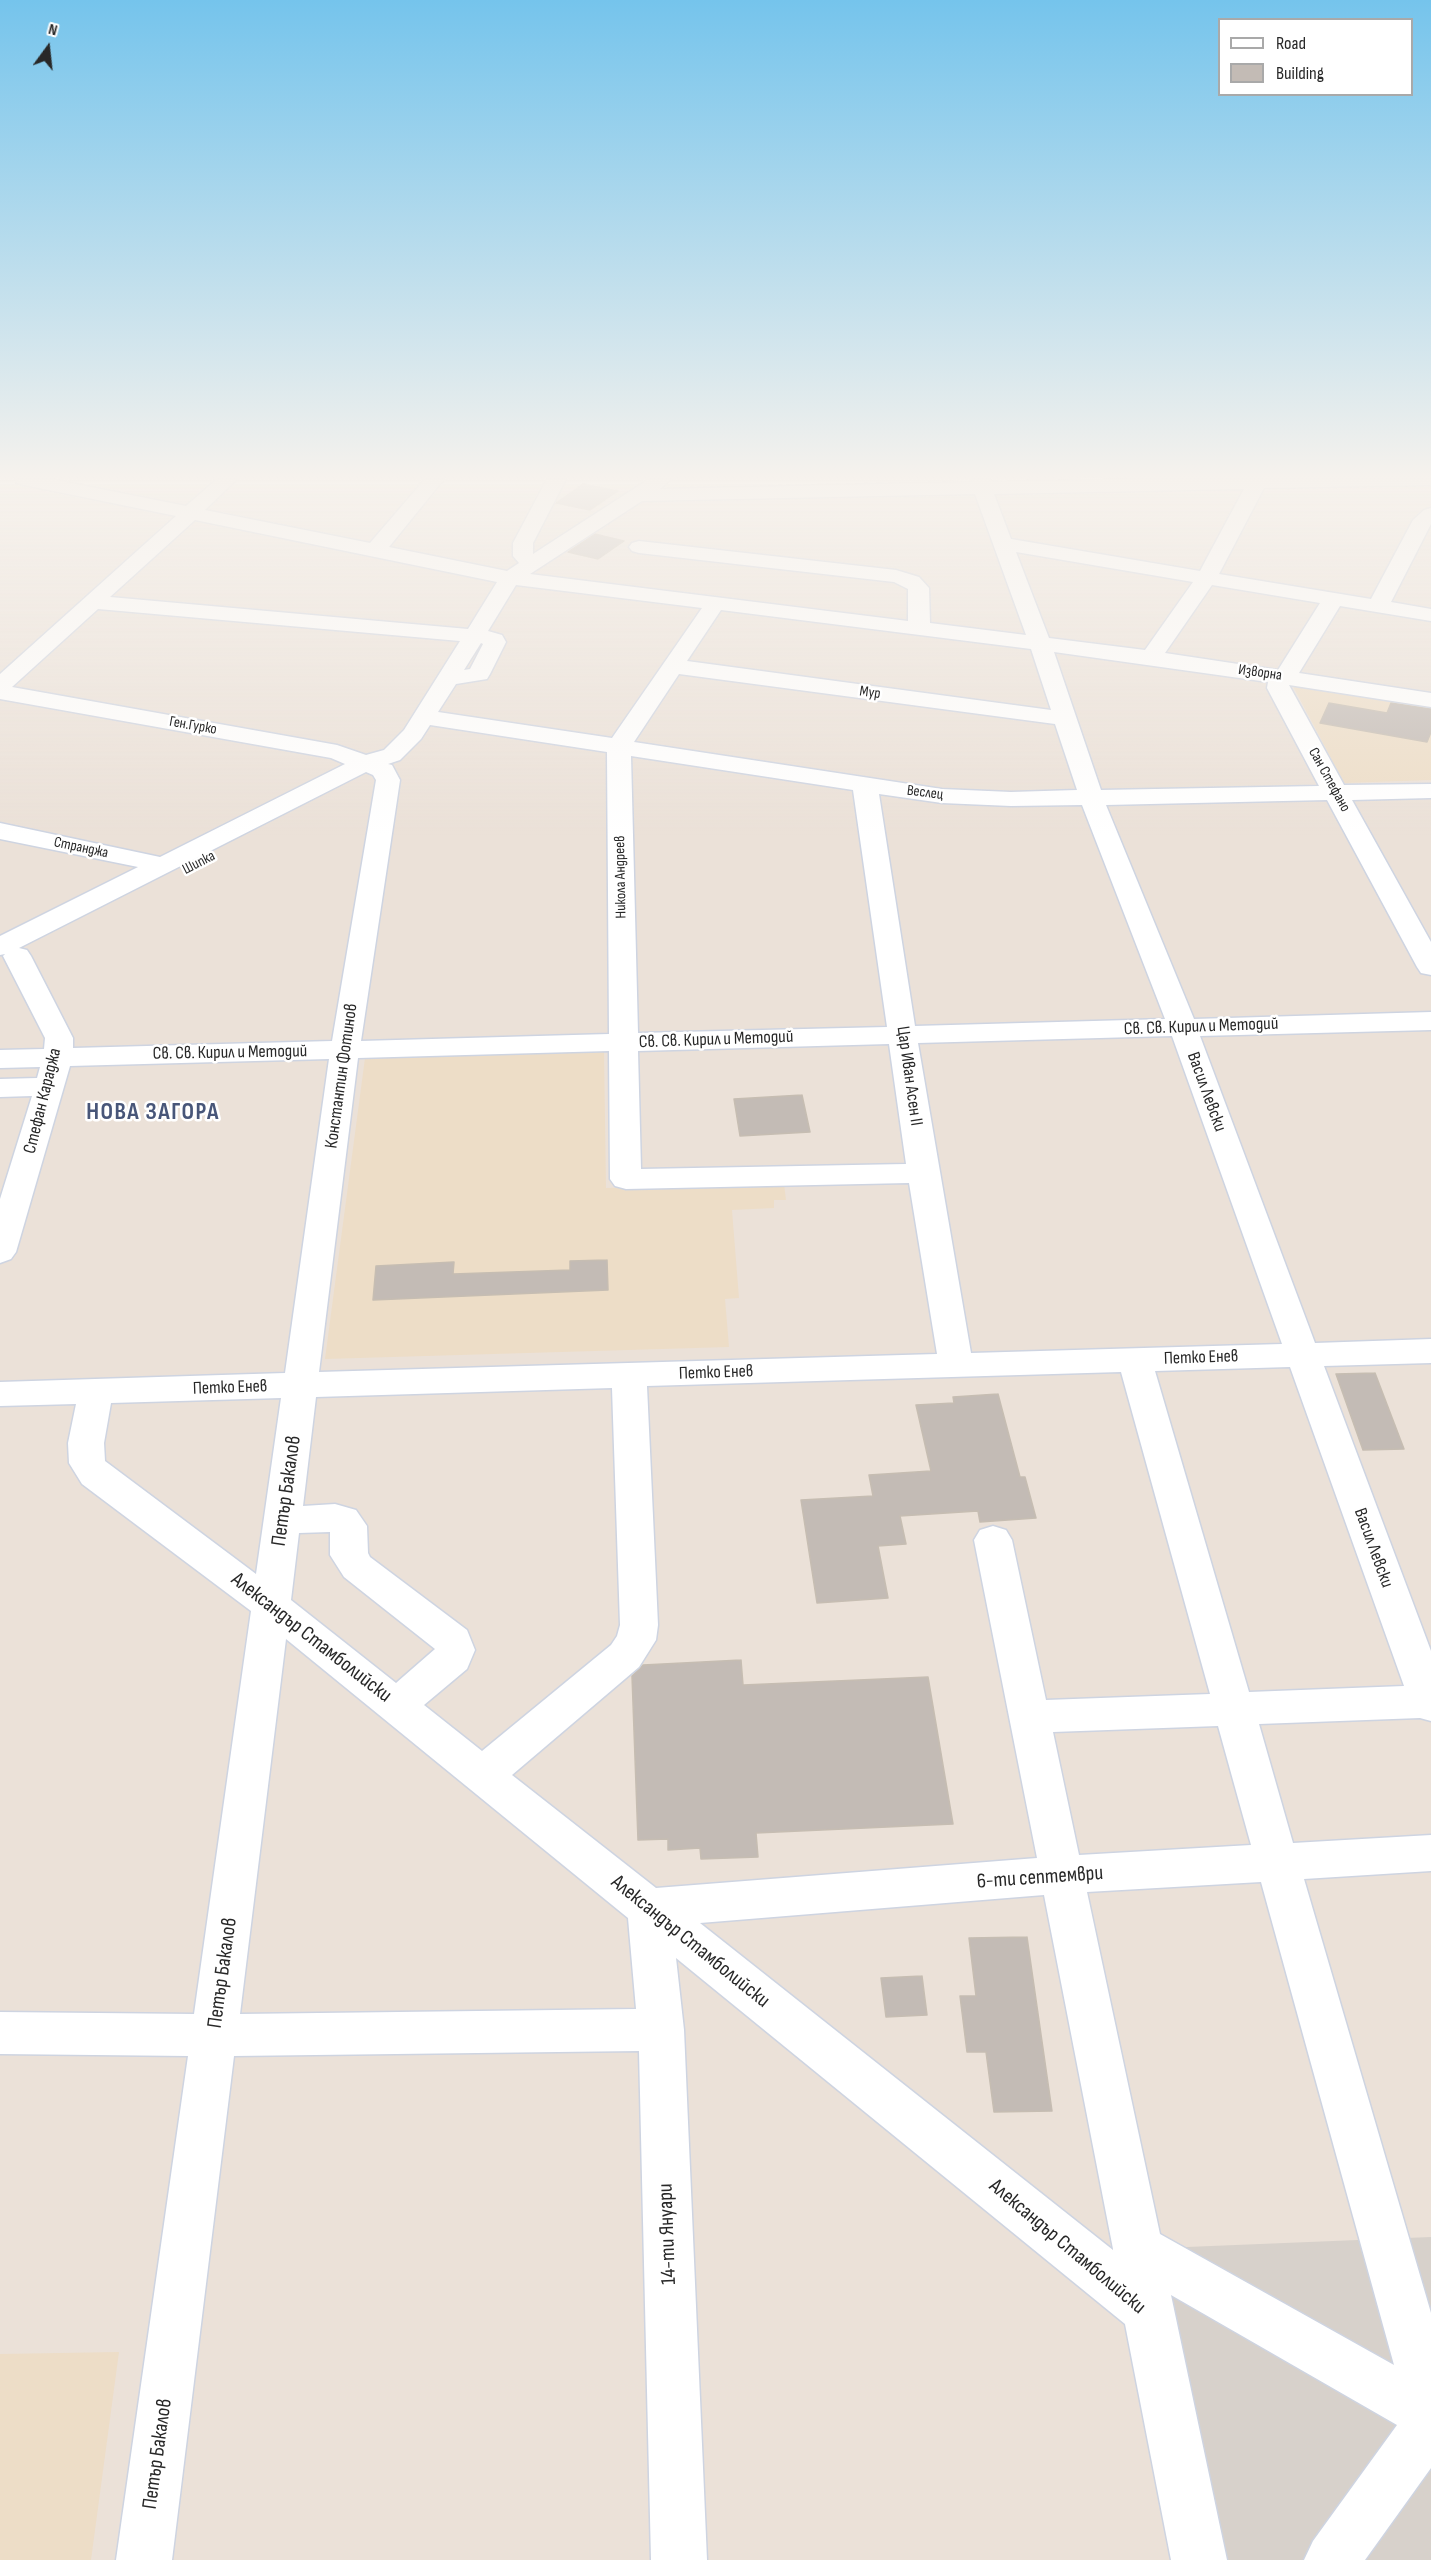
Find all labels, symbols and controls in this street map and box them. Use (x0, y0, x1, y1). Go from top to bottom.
north arrow (18, 18, 78, 78)
legend (1218, 18, 1413, 96)
text: N (46, 20, 59, 40)
text: Road (1276, 33, 1306, 54)
text: Building (1276, 63, 1324, 84)
street label: Изворна (1237, 661, 1283, 685)
street label: Мур (858, 683, 882, 703)
street label: Ген.Гурко (168, 713, 218, 739)
street label: Сан Стефано (1304, 745, 1354, 815)
street label: Веслец (906, 782, 944, 804)
street label: Странджа (52, 833, 110, 863)
street label: Никола Андреев (611, 835, 631, 919)
street label: Шипка (180, 847, 218, 879)
street label: Константин Фотинов (321, 1002, 363, 1150)
street label: Св. Св. Кирил и Методий (1123, 1014, 1279, 1040)
street label: Цар Иван Асен II (891, 1025, 927, 1127)
street label: Св. Св. Кирил и Методий (638, 1027, 794, 1053)
street label: Св. Св. Кирил и Методий (153, 1041, 307, 1065)
street label: Стефан Караджа (19, 1046, 67, 1156)
street label: Васил Левски (1182, 1049, 1230, 1135)
district label: НОВА ЗАГОРА (86, 1099, 220, 1127)
street label: Петко Енев (1163, 1346, 1239, 1370)
street label: Петко Енев (678, 1361, 754, 1385)
street label: Петко Енев (192, 1376, 268, 1400)
street label: Петър Бакалов (267, 1434, 307, 1548)
street label: Васил Левски (1349, 1505, 1397, 1591)
street label: Александър Стамболийски (226, 1567, 396, 1709)
street label: 6-ти септември (976, 1861, 1104, 1895)
street label: Александър Стамболийски (606, 1870, 774, 2014)
street label: Петър Бакалов (203, 1916, 243, 2030)
street label: Александър Стамболийски (983, 2174, 1151, 2320)
street label: 14-ти Януари (654, 2183, 682, 2285)
street label: Петър Бакалов (138, 2397, 178, 2511)

